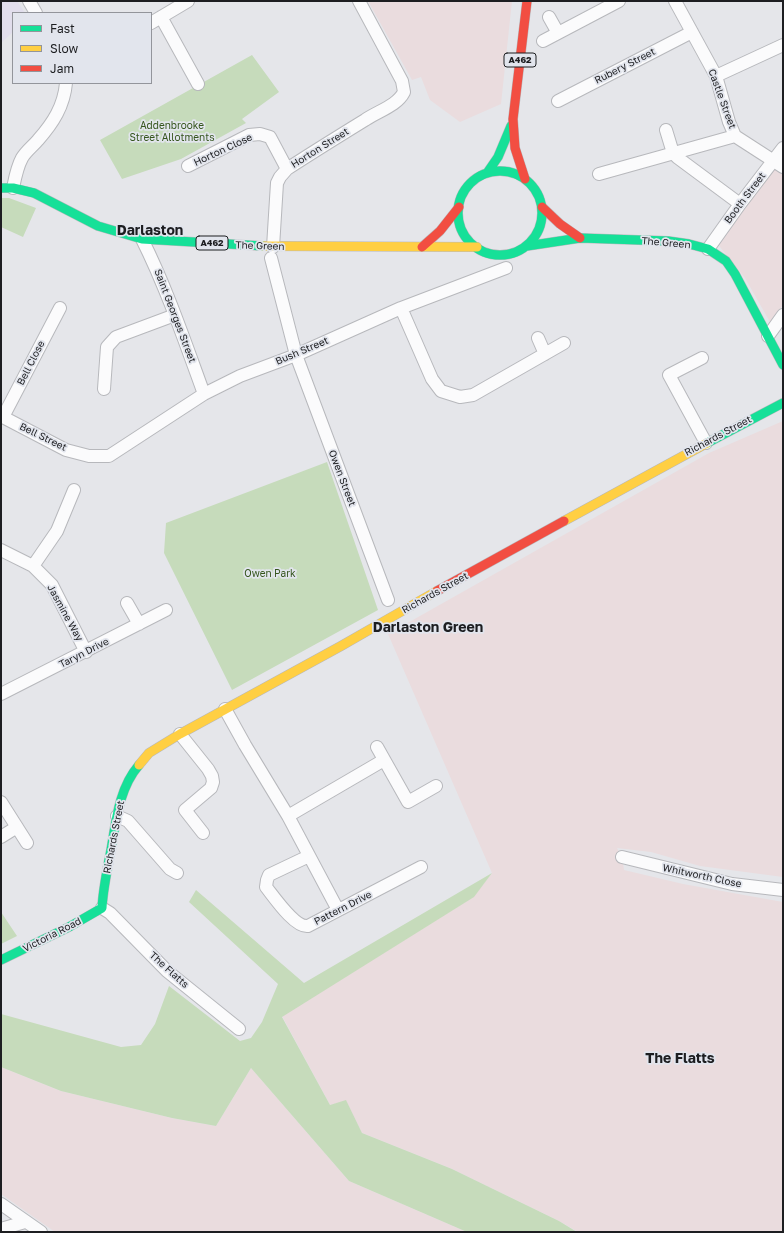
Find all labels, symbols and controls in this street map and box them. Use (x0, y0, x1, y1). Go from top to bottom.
legend (12, 12, 152, 84)
text: Fast (50, 21, 75, 36)
text: Slow (50, 41, 78, 56)
street label: Rubery Street (593, 46, 657, 86)
road number: A462 (504, 53, 536, 67)
text: Jam (50, 61, 74, 76)
street label: Castle Street (706, 67, 738, 131)
park label: Addenbrooke Street Allotments (130, 120, 214, 144)
street label: Horton Street (289, 125, 351, 171)
street label: Horton Close (192, 131, 254, 169)
street label: Booth Street (722, 170, 768, 226)
district label: Darlaston (117, 223, 183, 239)
street label: The Green (641, 235, 691, 251)
road number: A462 (196, 236, 228, 250)
street label: The Green (235, 239, 285, 253)
street label: Saint Georges Street (152, 268, 198, 364)
street label: Bush Street (274, 334, 330, 368)
street label: Bell Close (15, 339, 47, 387)
street label: Richards Street (682, 413, 754, 459)
street label: Bell Street (17, 420, 69, 454)
street label: Owen Street (326, 448, 358, 508)
park label: Owen Park (244, 568, 296, 580)
street label: Richards Street (400, 570, 470, 616)
street label: Jasmine Way (45, 583, 85, 643)
district label: Darlaston Green (373, 620, 483, 636)
street label: Taryn Drive (57, 635, 111, 671)
street label: Richards Street (101, 799, 127, 875)
street label: Whitworth Close (661, 862, 743, 890)
street label: Pattern Drive (312, 888, 374, 928)
street label: Victoria Road (21, 915, 83, 955)
street label: The Flatts (147, 949, 191, 991)
district label: The Flatts (645, 1051, 715, 1067)

